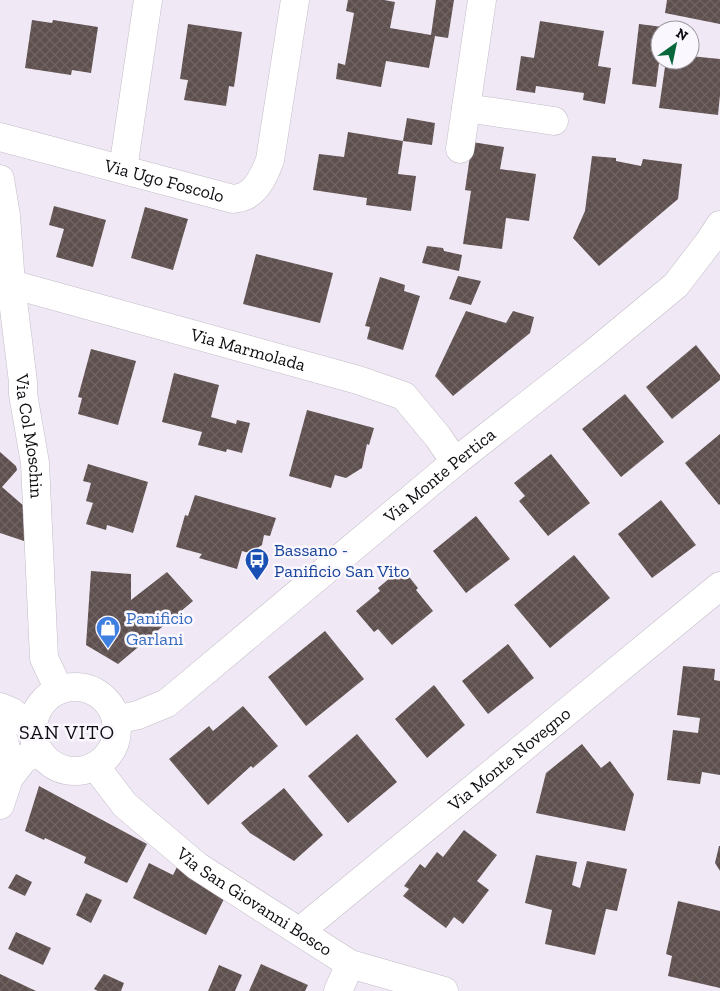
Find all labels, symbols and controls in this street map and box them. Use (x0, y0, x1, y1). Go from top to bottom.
north arrow (650, 20, 700, 70)
text: N (673, 24, 691, 45)
street label: Via Ugo Foscolo (101, 154, 227, 207)
street label: Via Marmolada (187, 323, 308, 376)
street label: Via Col Moschin (11, 372, 48, 499)
street label: Via Monte Pertica (378, 423, 500, 529)
place label: Bassano - Panificio San Vito (274, 539, 410, 582)
bus stop icon: Bassano - Panificio San Vito (244, 547, 270, 581)
place label: Panificio Garlani (126, 607, 193, 650)
shop icon: Panificio Garlani (95, 615, 121, 649)
street label: Via Monte Novegno (443, 702, 575, 816)
district label: SAN VITO (19, 720, 115, 744)
street label: Via San Giovanni Bosco (171, 842, 336, 961)

